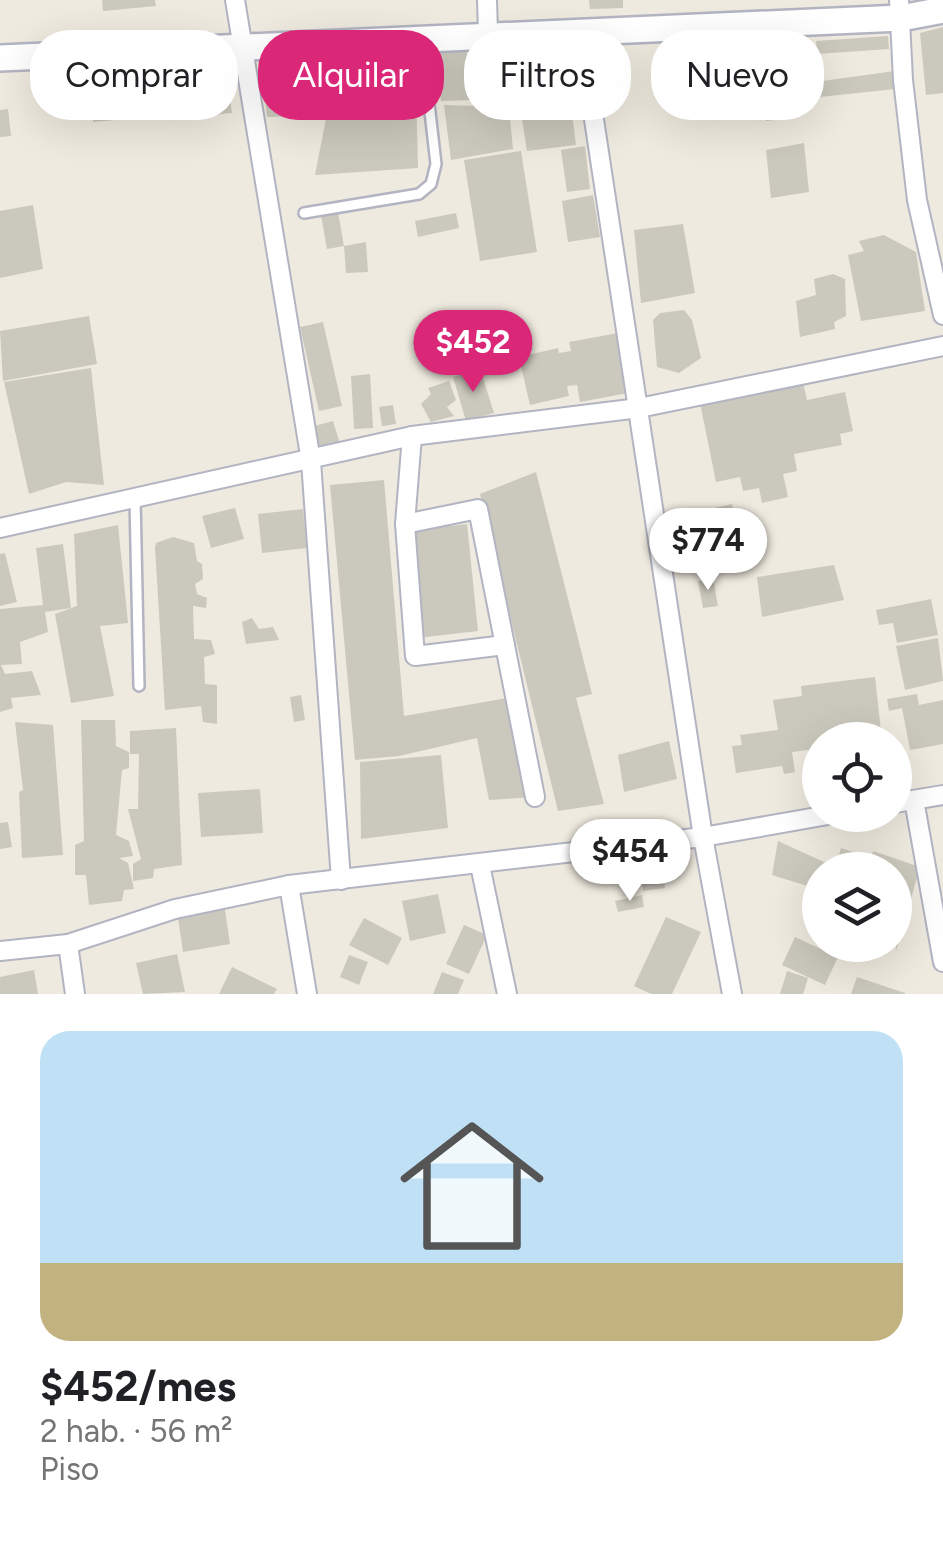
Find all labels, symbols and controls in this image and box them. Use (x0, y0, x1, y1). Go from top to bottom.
chip: Comprar (30, 30, 238, 120)
chip: Alquilar (258, 30, 444, 120)
chip: Filtros (464, 30, 631, 120)
chip: Nuevo (651, 30, 824, 120)
pin: $452 (414, 310, 532, 395)
text: $452 (435, 323, 511, 361)
pin: $774 (649, 508, 767, 593)
text: $774 (671, 521, 745, 559)
map controls (802, 722, 912, 962)
button: locate (802, 722, 912, 832)
pin: $454 (571, 819, 689, 904)
text: $454 (592, 832, 668, 870)
button: layers (802, 852, 912, 962)
icon: home (382, 1096, 562, 1276)
text: $452/mes (40, 1361, 236, 1412)
text: 2 hab. · 56 m² (40, 1412, 233, 1450)
text: Piso (40, 1450, 99, 1488)

